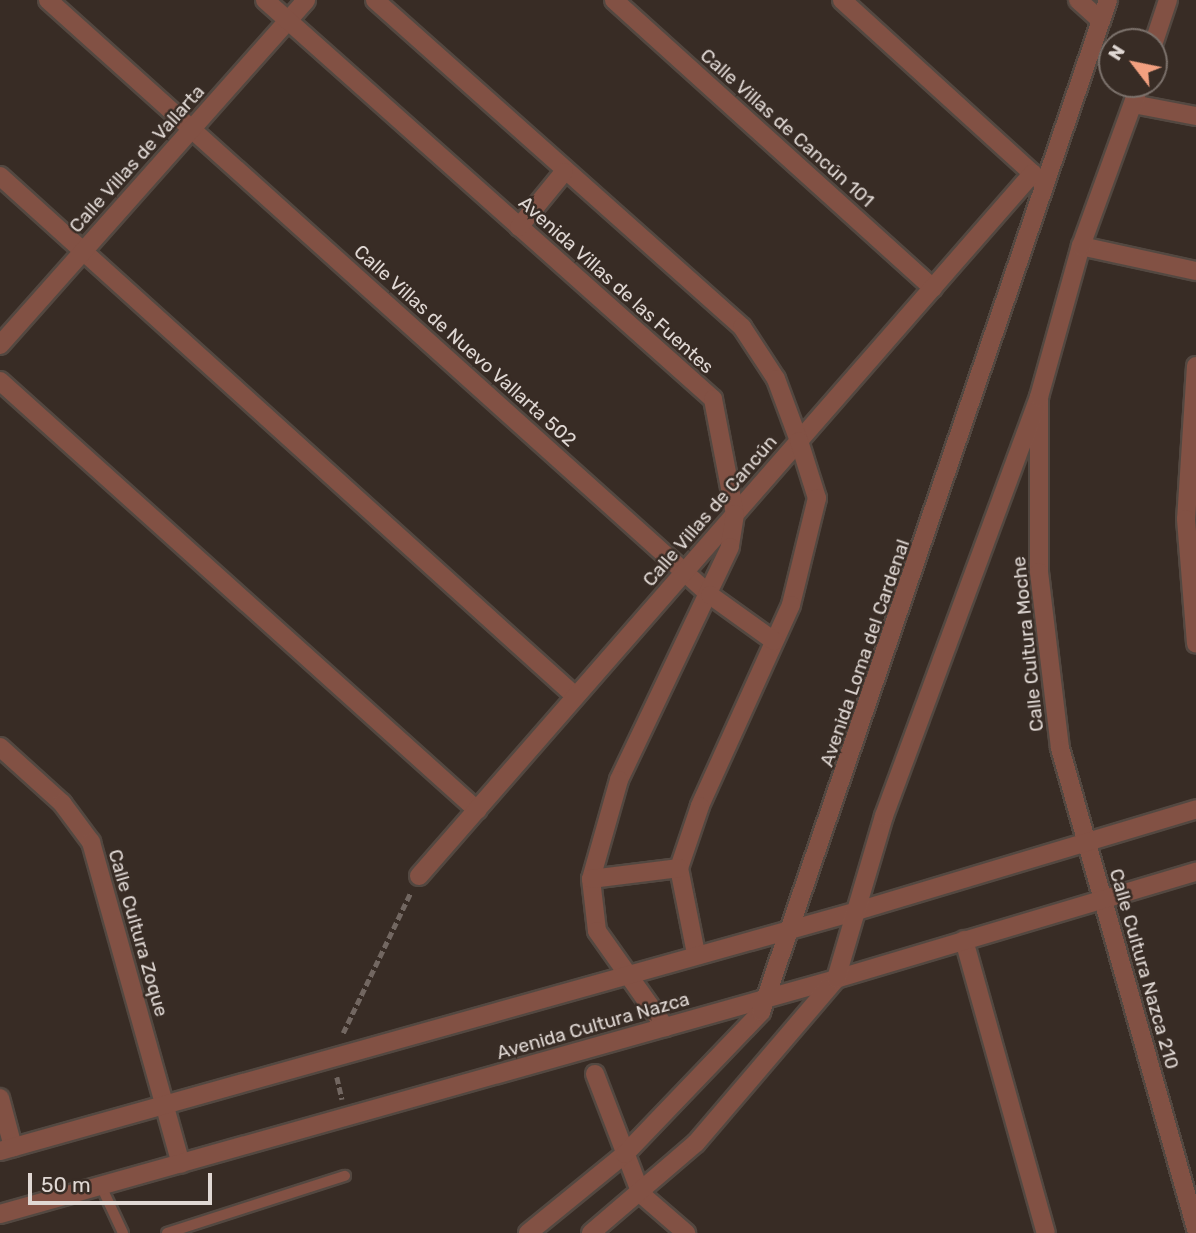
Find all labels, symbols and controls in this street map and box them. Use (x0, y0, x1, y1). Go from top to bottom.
north arrow (1098, 28, 1168, 98)
text: N (1103, 41, 1130, 65)
street label: Calle Villas de Cancún 101 (695, 44, 879, 212)
street label: Calle Villas de Vallarta (64, 80, 210, 238)
street label: Avenida Villas de las Fuentes (514, 191, 718, 379)
street label: Calle Villas de Nuevo Vallarta 502 (349, 240, 581, 452)
street label: Calle Villas de Cancún (638, 431, 782, 591)
street label: Avenida Loma del Cardenal (815, 536, 915, 770)
street label: Calle Cultura Moche (1007, 555, 1049, 733)
street label: Calle Cultura Zoque (103, 847, 173, 1019)
street label: Calle Cultura Nazca 210 (1104, 866, 1184, 1072)
street label: Avenida Cultura Nazca (494, 988, 692, 1064)
scale bar (32, 1160, 215, 1204)
text: 50 m (41, 1172, 91, 1197)

